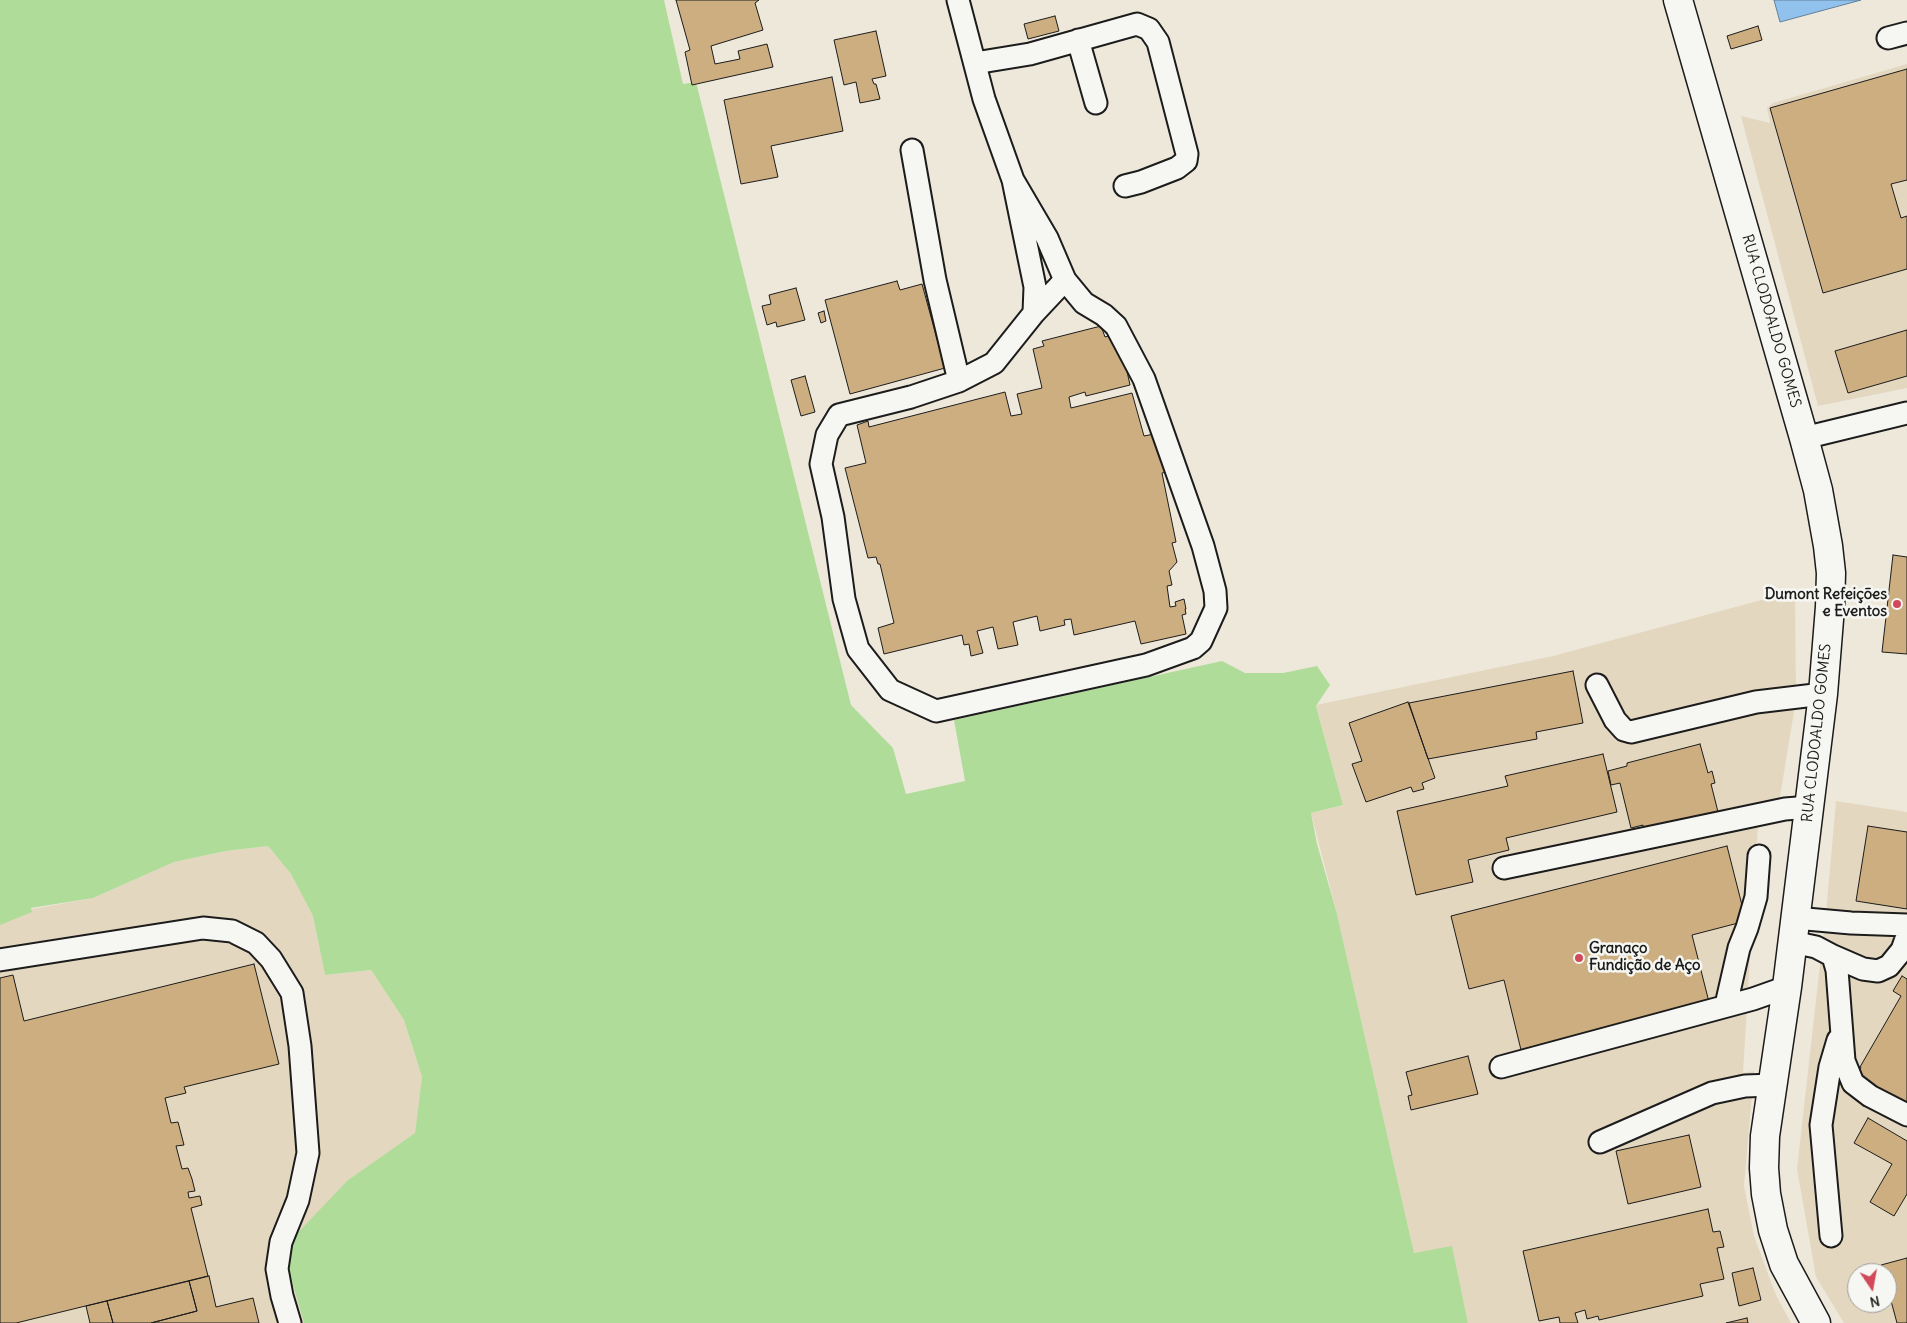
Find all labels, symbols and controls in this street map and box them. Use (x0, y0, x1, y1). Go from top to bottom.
street label: RUA CLODOALDO GOMES (1738, 232, 1804, 410)
place label: Dumont Refeições e Eventos (1765, 586, 1887, 621)
marker: Dumont Refeições e Eventos (1891, 598, 1903, 610)
street label: RUA CLODOALDO GOMES (1799, 643, 1835, 823)
place label: Granaço Fundição de Aço (1589, 940, 1701, 975)
marker: Granaço Fundição de Aço (1573, 952, 1585, 964)
north arrow (1847, 1263, 1897, 1313)
text: N (1868, 1292, 1882, 1312)

